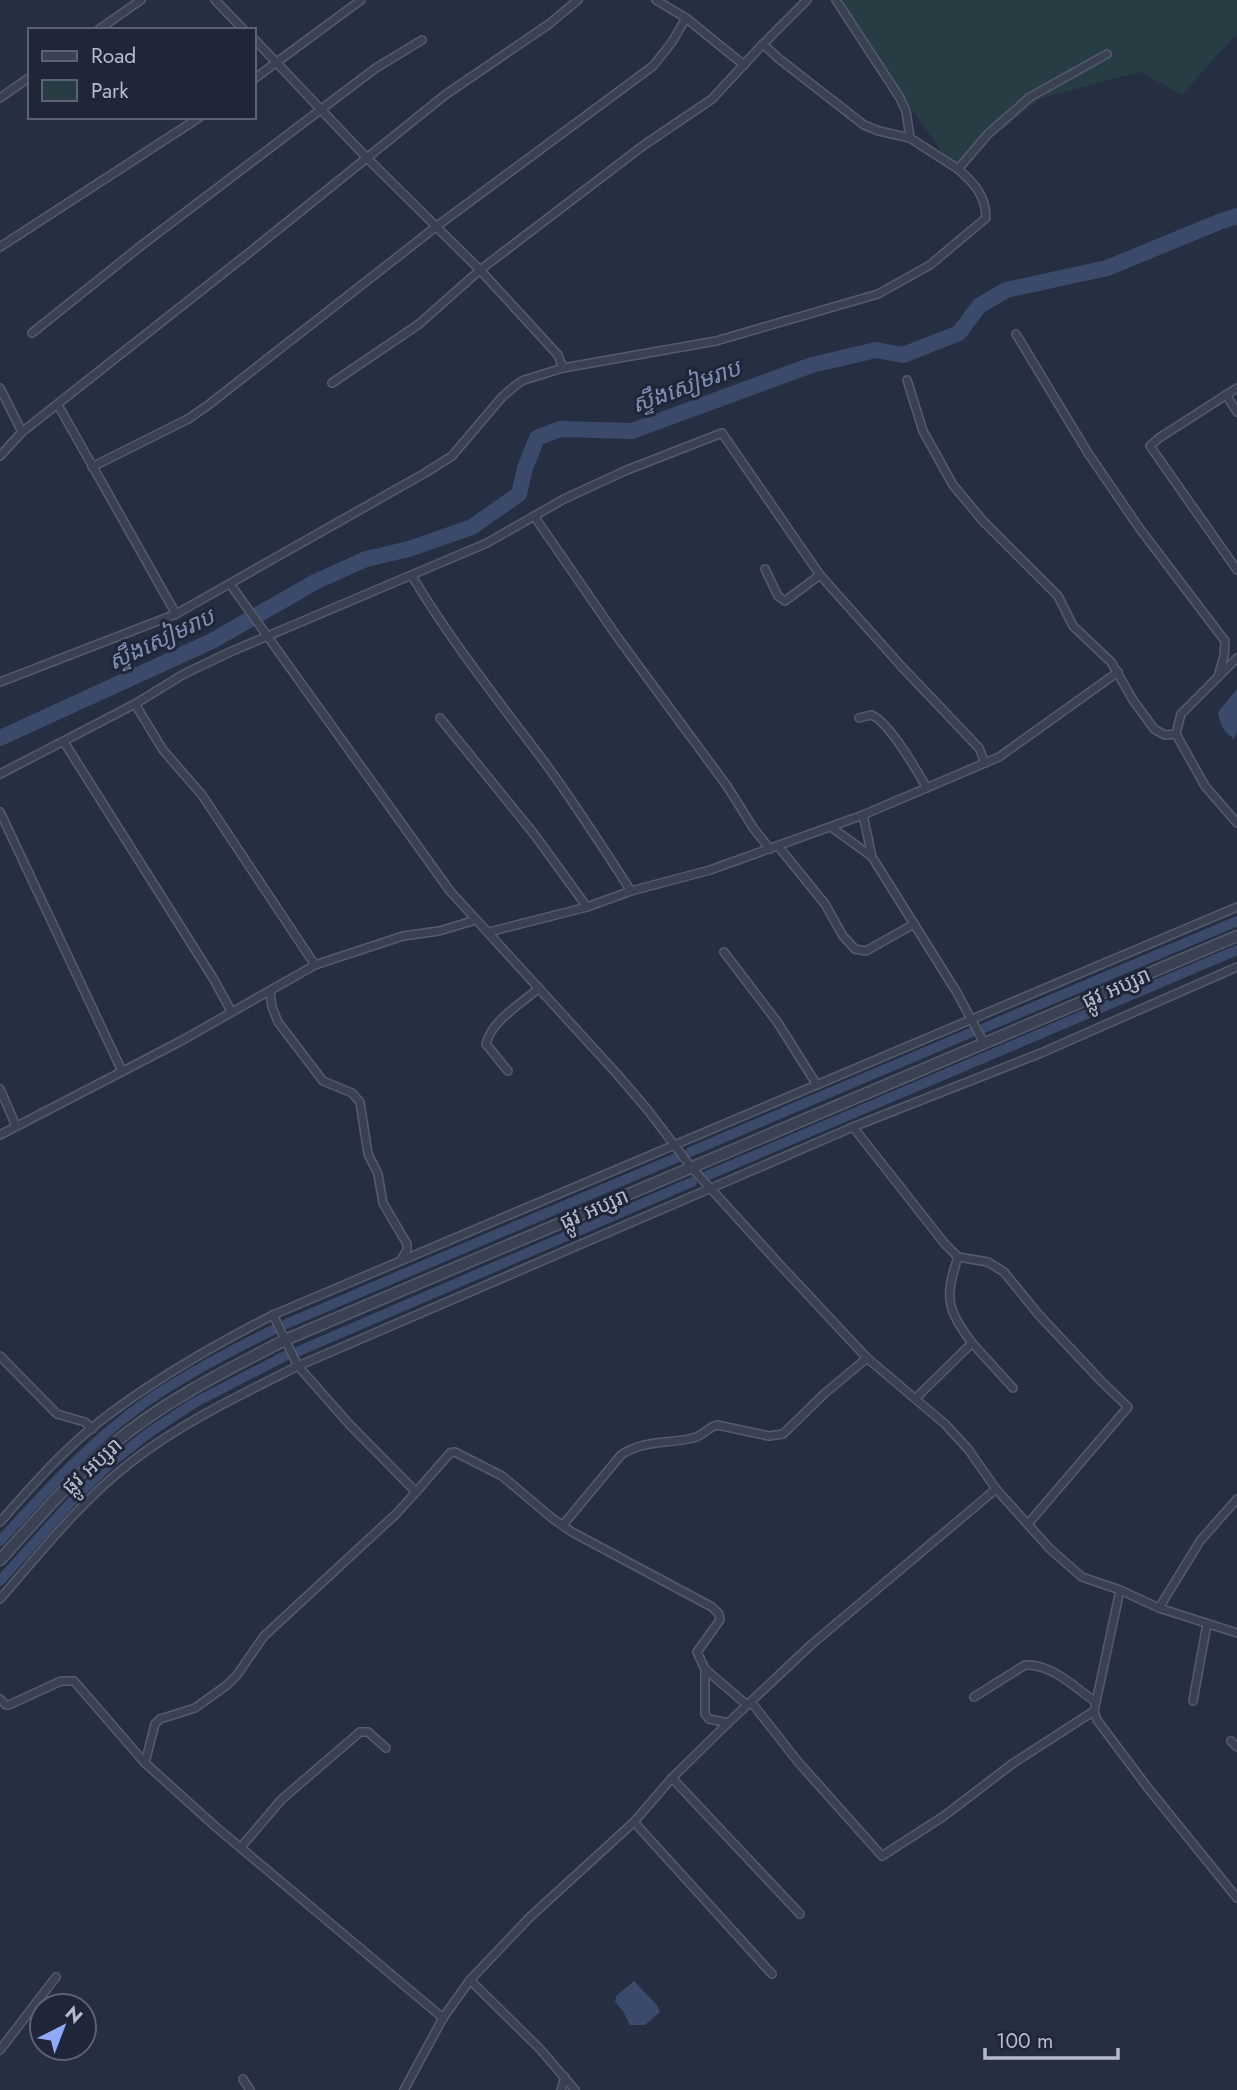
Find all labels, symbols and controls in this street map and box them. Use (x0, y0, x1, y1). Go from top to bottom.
legend (28, 28, 256, 119)
text: Road (91, 41, 136, 71)
text: Park (91, 76, 129, 106)
water label: ស្ទឹងសៀមរាប (627, 350, 748, 421)
water label: ស្ទឹងសៀមរាប (102, 599, 222, 678)
street label: ផ្លូវ អប្សរា (1077, 960, 1157, 1020)
street label: ផ្លូវ អប្សរា (555, 1181, 635, 1241)
street label: ផ្លូវ អប្សរា (55, 1431, 132, 1505)
north arrow (28, 1992, 98, 2062)
text: N (59, 2000, 89, 2030)
scale bar (985, 2016, 1118, 2060)
text: 100 m (996, 2026, 1053, 2056)

